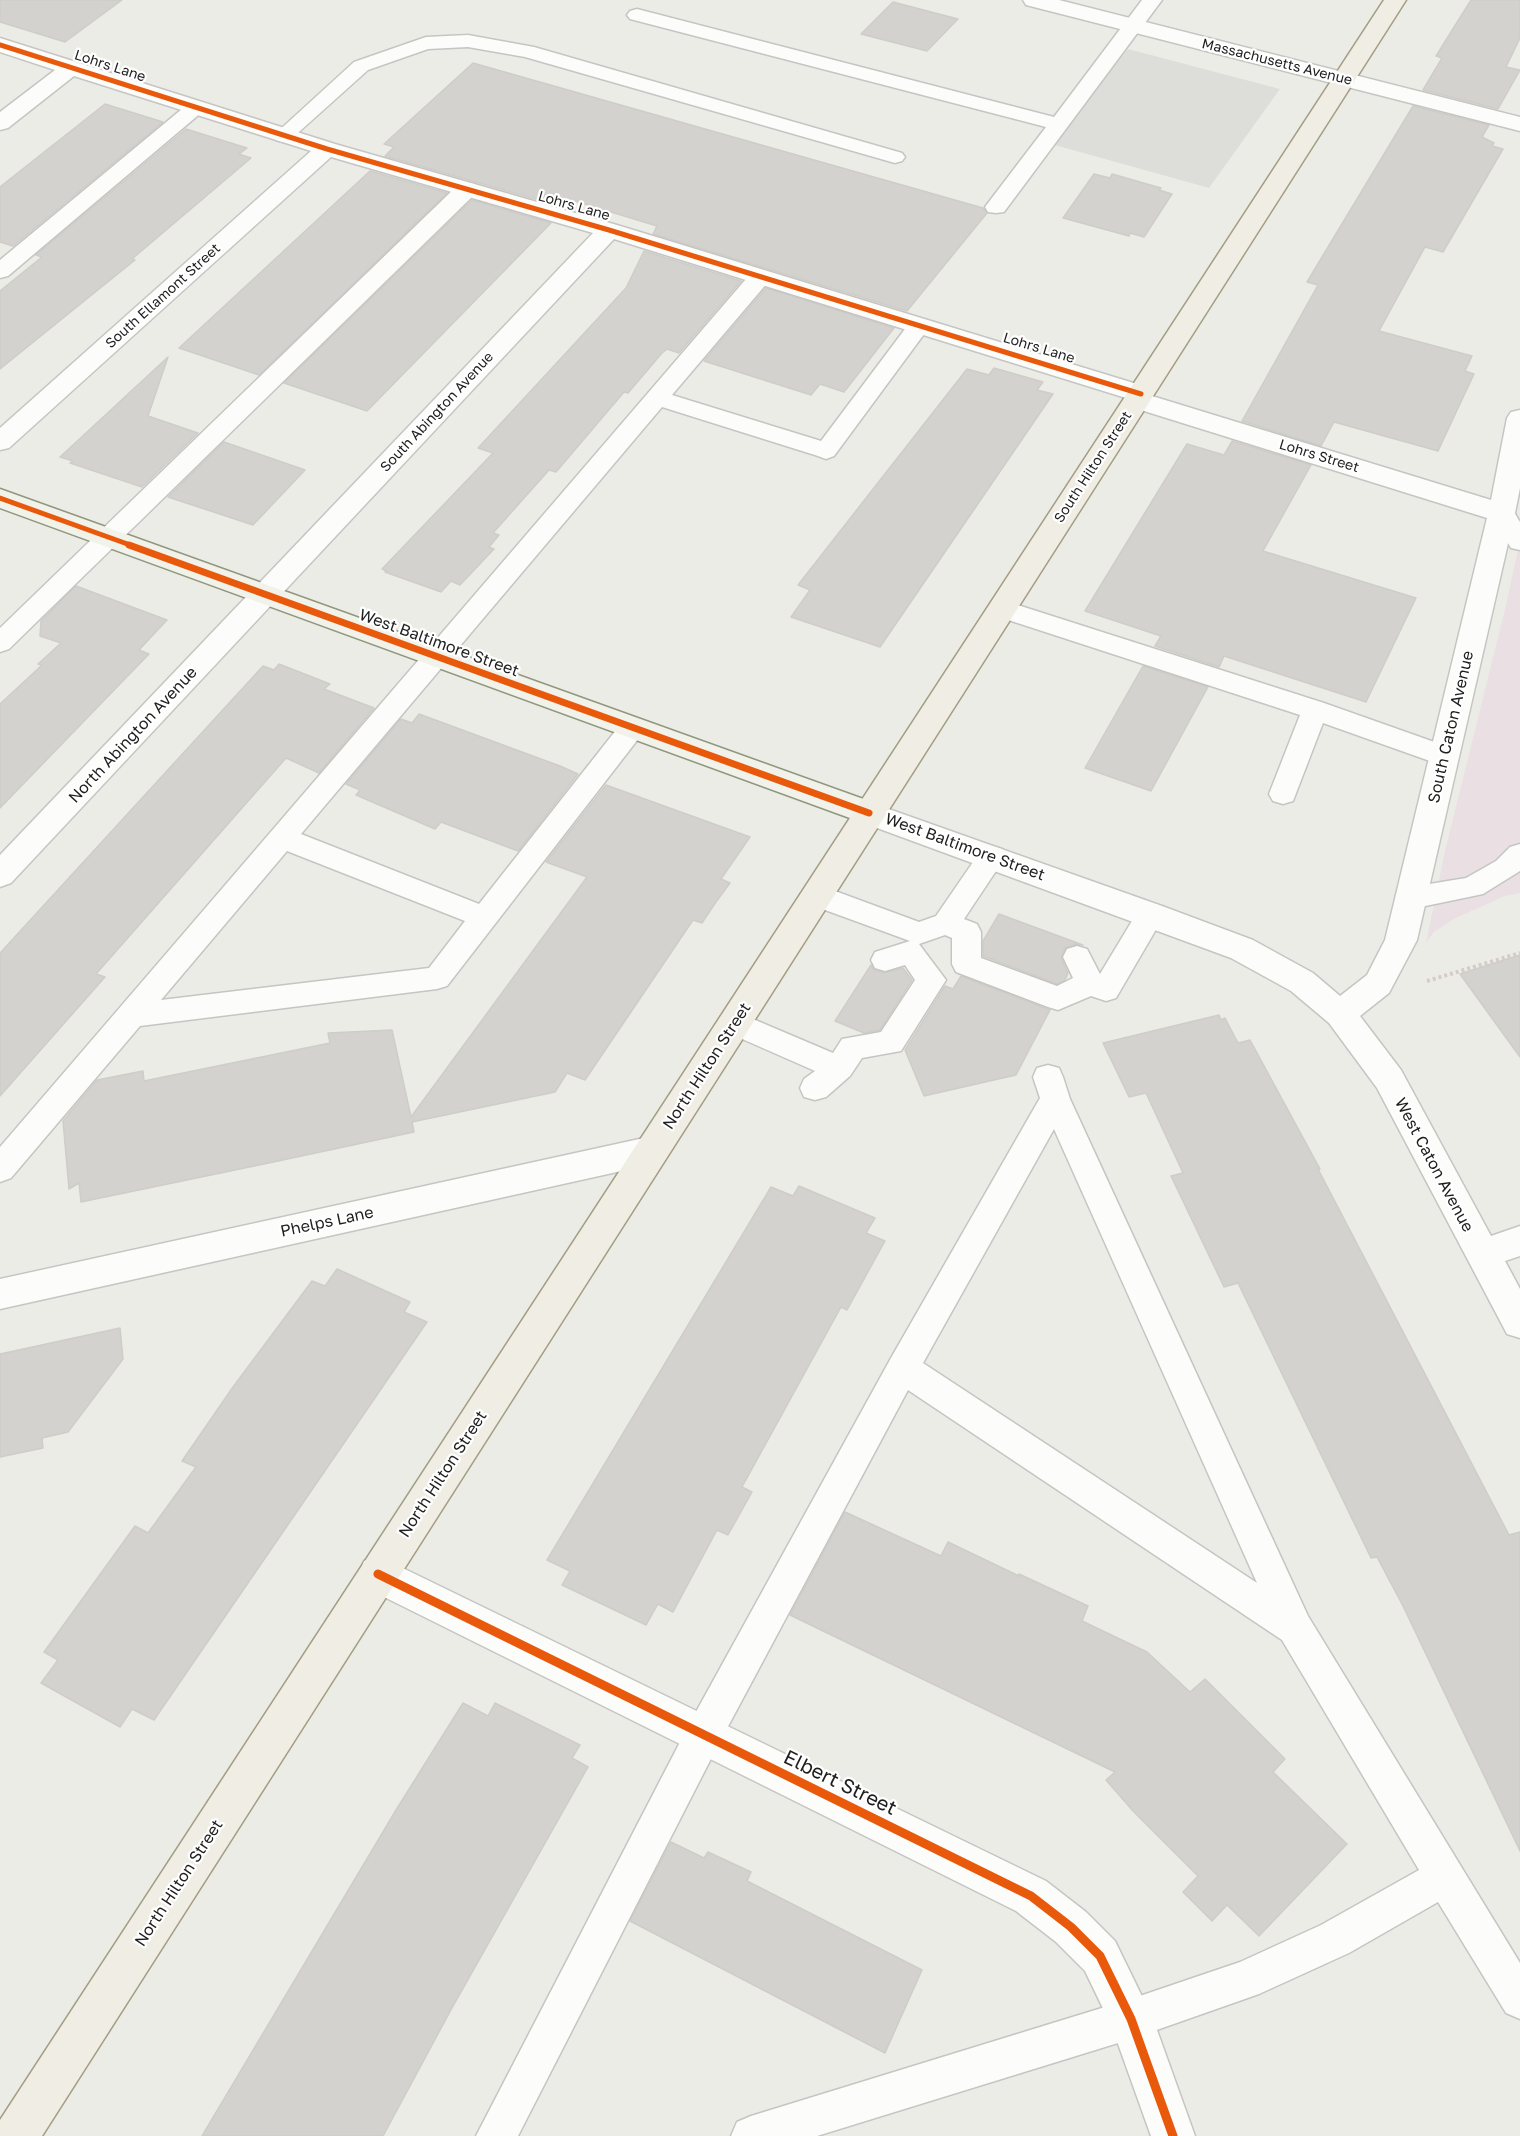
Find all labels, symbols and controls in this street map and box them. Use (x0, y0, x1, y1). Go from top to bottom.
street label: Massachusetts Avenue (1200, 35, 1354, 89)
street label: Lohrs Lane (72, 47, 148, 85)
street label: Lohrs Lane (536, 188, 612, 224)
street label: South Ellamont Street (102, 240, 224, 352)
street label: Lohrs Lane (1001, 329, 1077, 367)
street label: South Abington Avenue (377, 348, 497, 476)
street label: South Hilton Street (1051, 408, 1135, 526)
street label: Lohrs Street (1277, 436, 1361, 476)
street label: West Baltimore Street (356, 605, 522, 681)
street label: South Caton Avenue (1424, 649, 1478, 805)
street label: North Abington Avenue (65, 663, 201, 807)
street label: West Baltimore Street (882, 809, 1048, 885)
street label: North Hilton Street (659, 999, 755, 1133)
street label: West Caton Avenue (1391, 1095, 1477, 1235)
street label: Phelps Lane (279, 1203, 375, 1241)
street label: North Hilton Street (395, 1407, 491, 1541)
street label: Elbert Street (780, 1745, 900, 1821)
street label: North Hilton Street (131, 1816, 227, 1950)

